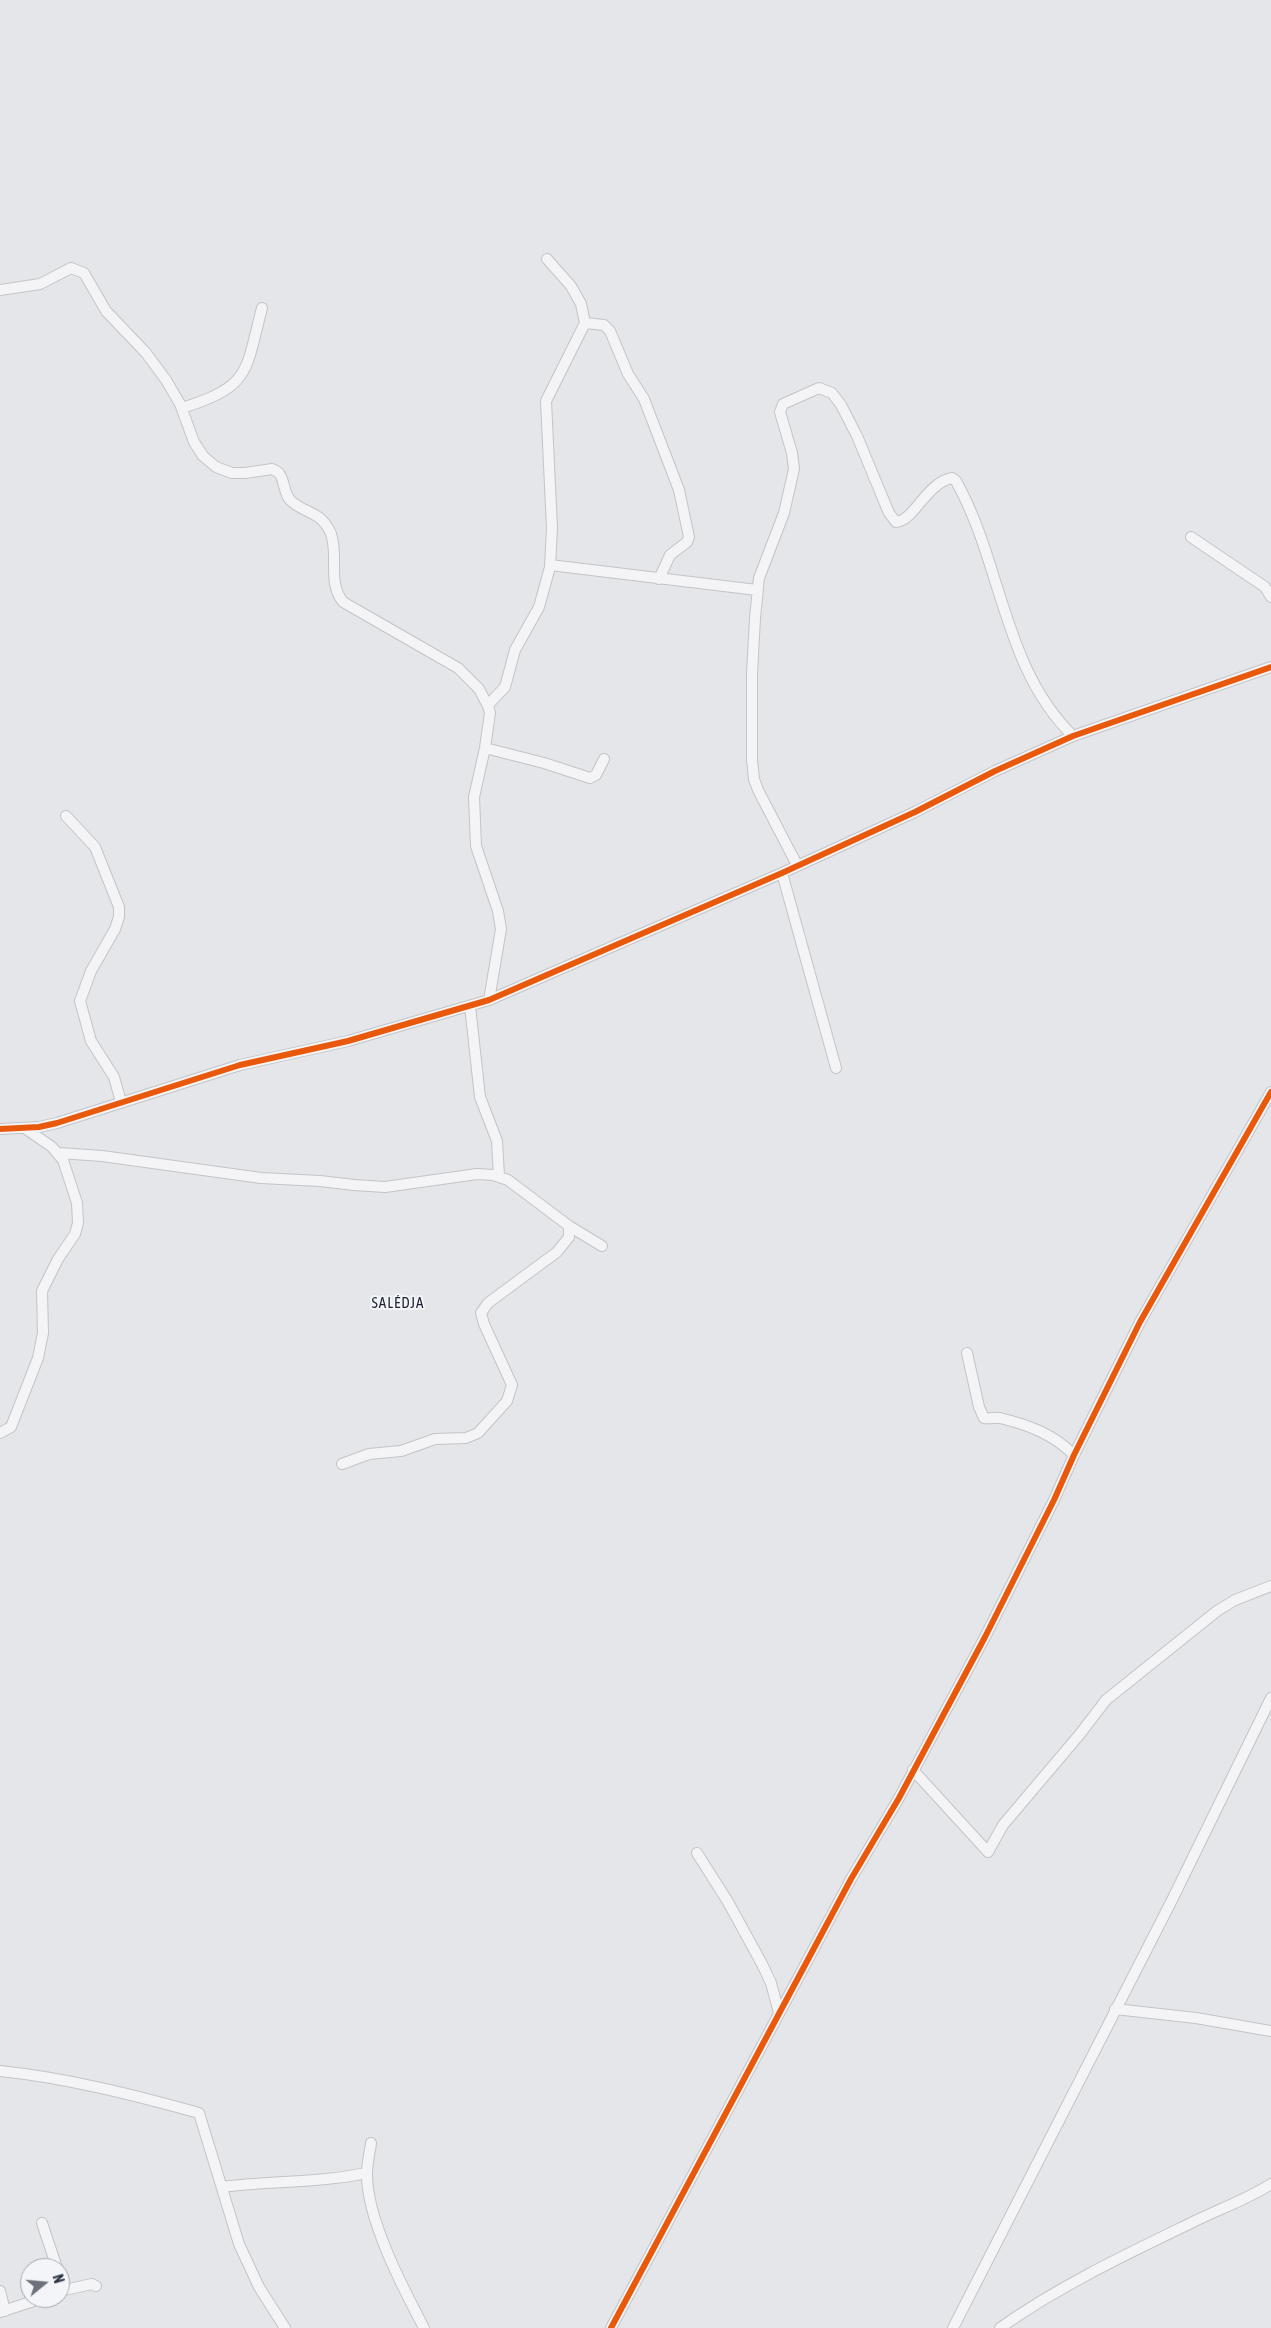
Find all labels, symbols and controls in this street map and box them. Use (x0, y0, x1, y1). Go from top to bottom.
district label: SALÉDJA (371, 1294, 425, 1312)
north arrow (20, 2258, 70, 2308)
text: N (50, 2273, 67, 2285)

